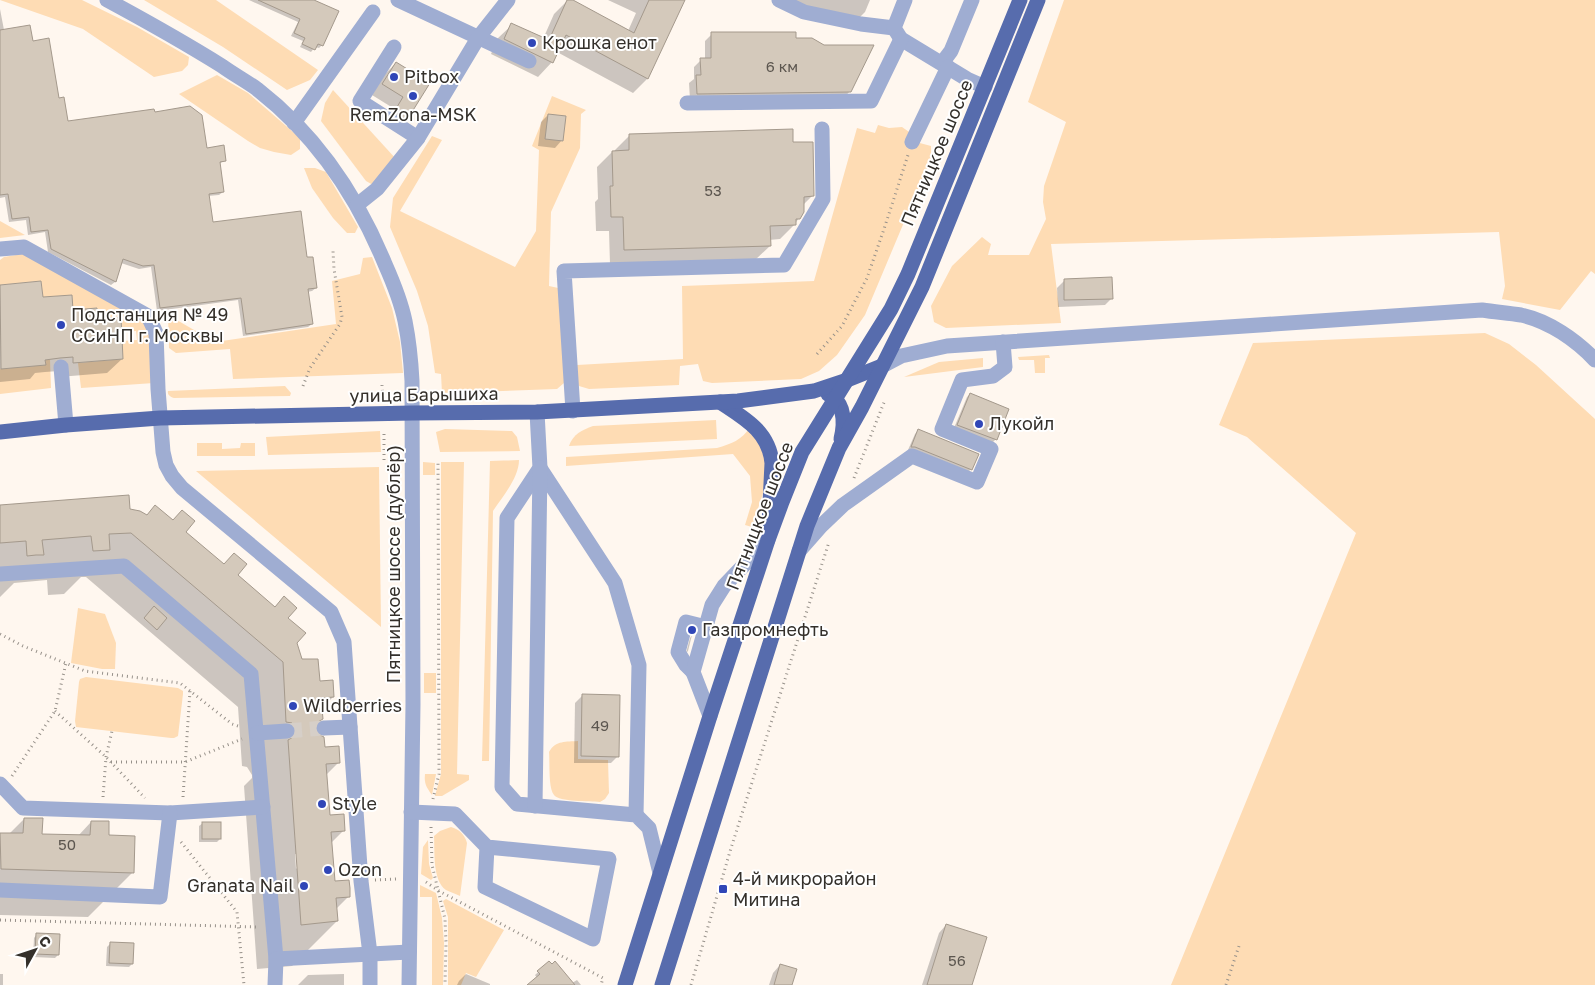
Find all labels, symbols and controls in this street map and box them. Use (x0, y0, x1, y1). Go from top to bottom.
place label: Крошка енот (542, 31, 657, 53)
marker: Крошка енот (526, 37, 538, 49)
house number: 6 км (766, 57, 798, 75)
place label: Pitbox (404, 65, 459, 87)
marker: Pitbox (388, 71, 400, 83)
street label: Пятницкое шоссе (895, 76, 977, 229)
marker: RemZona-MSK (407, 90, 419, 102)
place label: RemZona-MSK (349, 103, 477, 125)
house number: 53 (704, 181, 722, 199)
place label: Подстанция № 49 ССиНП г. Москвы (71, 303, 228, 346)
marker: Подстанция № 49 ССиНП г. Москвы (55, 319, 67, 331)
street label: улица Барышиха (349, 382, 499, 406)
place label: Лукойл (989, 412, 1054, 434)
marker: Лукойл (973, 418, 985, 430)
street label: Пятницкое шоссе (721, 438, 797, 593)
street label: Пятницкое шоссе (дублёр) (382, 445, 404, 683)
place label: Газпромнефть (702, 618, 828, 640)
marker: Газпромнефть (686, 624, 698, 636)
place label: Wildberries (303, 694, 402, 716)
marker: Wildberries (287, 700, 299, 712)
house number: 49 (591, 716, 609, 734)
place label: Style (332, 792, 377, 814)
marker: Style (316, 798, 328, 810)
house number: 50 (58, 835, 76, 853)
place label: Ozon (338, 858, 382, 880)
marker: Ozon (322, 864, 334, 876)
place label: 4-й микрорайон Митина (733, 867, 876, 910)
place label: Granata Nail (187, 874, 294, 896)
marker: Granata Nail (298, 880, 310, 892)
marker: 4-й микрорайон Митина (717, 883, 729, 895)
north arrow (10, 925, 60, 975)
text: С (36, 932, 55, 951)
house number: 56 (948, 951, 966, 969)

